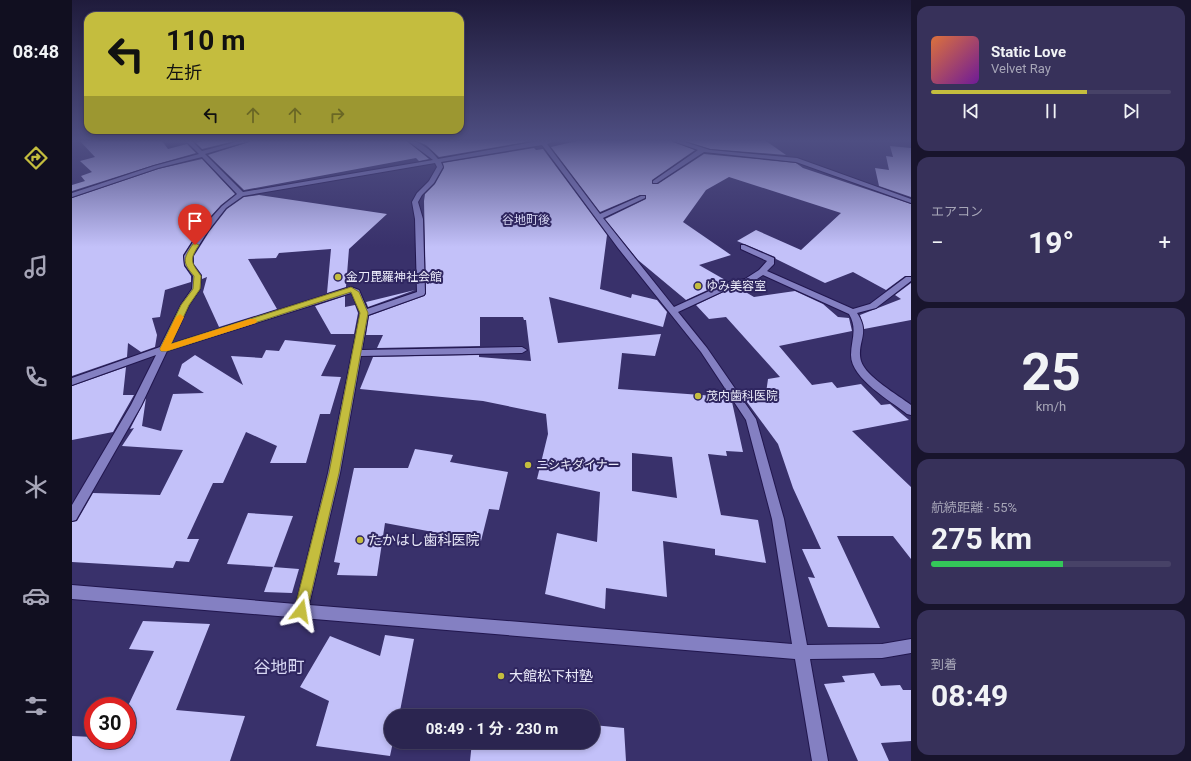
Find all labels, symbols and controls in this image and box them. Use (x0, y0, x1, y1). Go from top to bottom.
text: 110 m (166, 24, 245, 57)
icon: left (100, 28, 152, 80)
text: 08:48 (13, 41, 59, 62)
text: Static Love (991, 43, 1066, 61)
text: Velvet Ray (991, 61, 1051, 76)
text: 左折 (166, 62, 202, 83)
icon: previous (960, 100, 982, 122)
icon: pause (1040, 100, 1062, 122)
icon: next (1120, 100, 1142, 122)
icon: left (200, 104, 222, 126)
icon: ahead (242, 104, 264, 126)
icon: ahead (284, 104, 306, 126)
icon: right (326, 104, 348, 126)
icon: directions (22, 144, 50, 172)
pin (178, 204, 212, 245)
text: エアコン (931, 204, 983, 219)
icon: arrive (184, 210, 206, 232)
district label: 谷地町後 (502, 213, 550, 227)
text: 19° (1028, 225, 1074, 260)
text: − (931, 230, 944, 255)
text: + (1159, 230, 1171, 255)
icon: music (22, 253, 50, 281)
place label: 金刀毘羅神社会館 (346, 270, 442, 284)
marker: 金刀毘羅神社会館 (333, 272, 343, 282)
place label: ゆみ美容室 (706, 279, 766, 293)
marker: ゆみ美容室 (693, 281, 703, 291)
text: 25 (1021, 342, 1081, 403)
icon: phone (22, 363, 50, 391)
place label: 茂内歯科医院 (706, 389, 778, 403)
marker: 茂内歯科医院 (693, 391, 703, 401)
text: km/h (1036, 399, 1066, 414)
place label: ニシキダイナー (536, 458, 620, 472)
marker: ニシキダイナー (523, 460, 533, 470)
icon: climate (22, 473, 50, 501)
text: 航続距離 · 55% (931, 500, 1017, 515)
text: 275 km (931, 521, 1032, 556)
place label: たかはし歯科医院 (368, 532, 479, 548)
marker: たかはし歯科医院 (355, 535, 365, 545)
icon: car (22, 582, 50, 610)
position arrow (280, 590, 322, 632)
district label: 谷地町 (254, 657, 305, 677)
text: 到着 (931, 657, 957, 672)
place label: 大館松下村塾 (509, 668, 593, 684)
marker: 大館松下村塾 (496, 671, 506, 681)
text: 08:49 (931, 678, 1008, 713)
icon: filters (22, 692, 50, 720)
speed limit sign: 30 (84, 697, 136, 749)
text: 08:49 · 1 分 · 230 m (426, 720, 558, 738)

